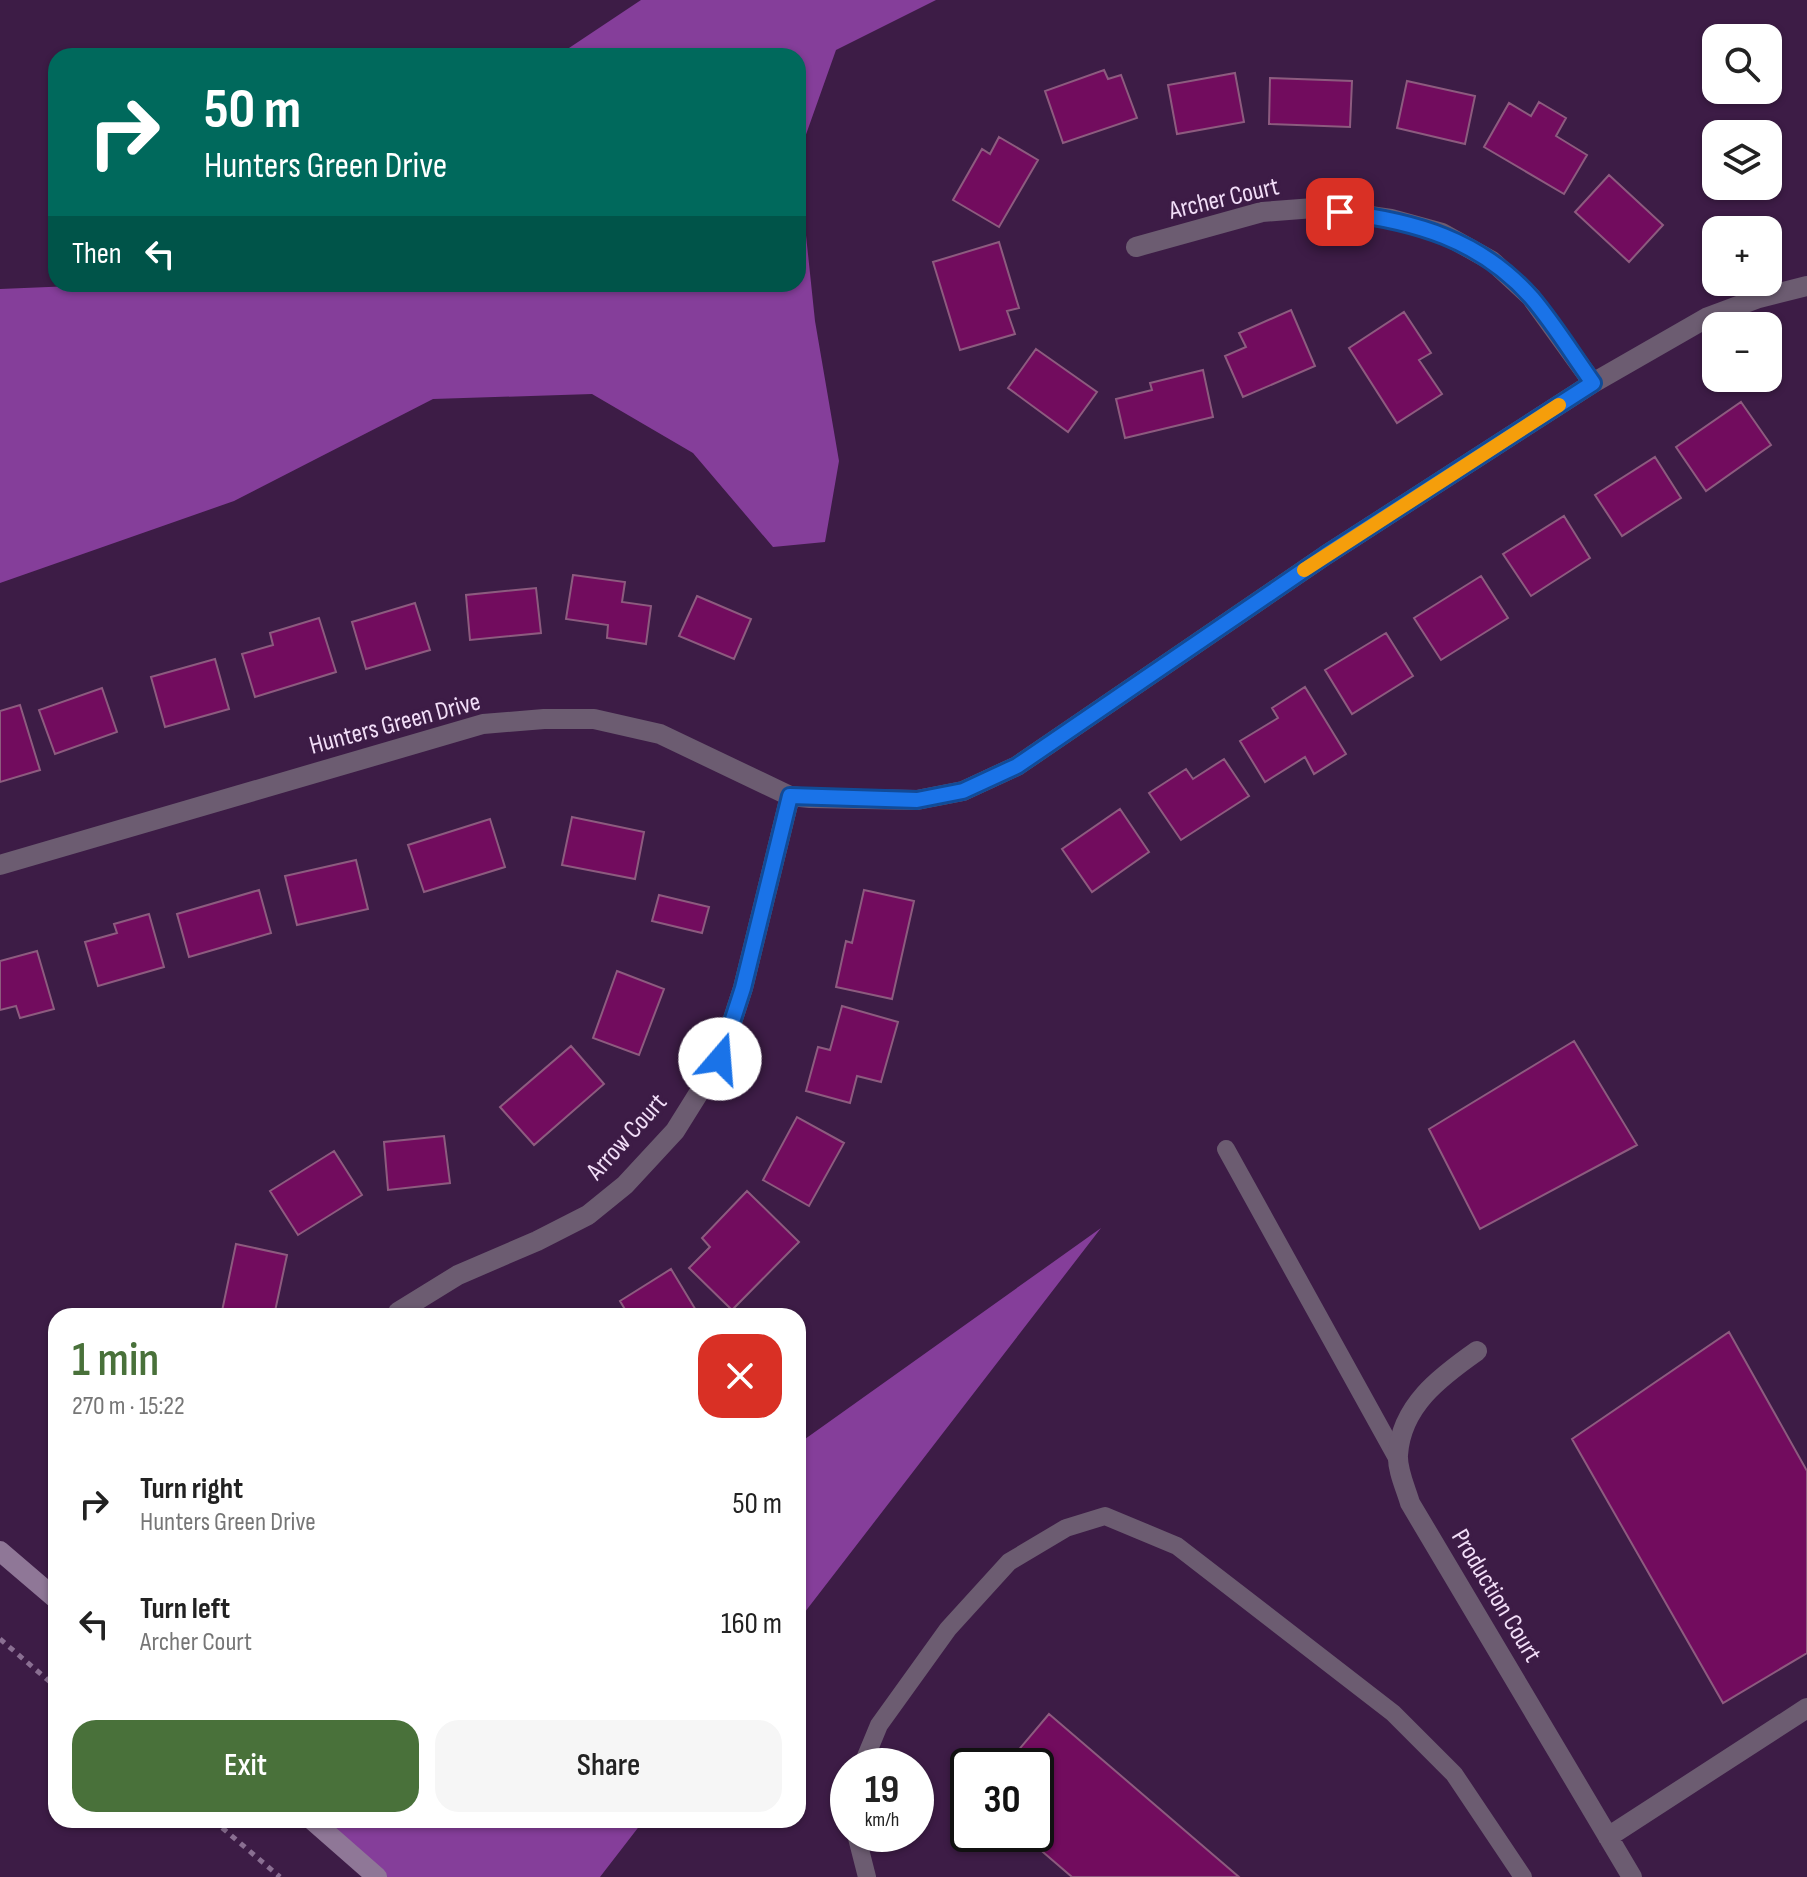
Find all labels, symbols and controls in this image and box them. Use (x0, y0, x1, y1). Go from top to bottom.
map controls (1702, 24, 1782, 392)
button: search (1702, 24, 1782, 104)
text: 50 m (204, 77, 301, 144)
icon: right (72, 80, 176, 184)
button: layers (1702, 120, 1782, 200)
text: Hunters Green Drive (204, 145, 447, 188)
street label: Archer Court (1165, 171, 1282, 227)
pin (1306, 178, 1374, 246)
icon: arrive (1318, 190, 1362, 234)
button: + (1702, 216, 1782, 296)
icon: left (138, 232, 182, 276)
text: Then (72, 236, 122, 272)
button: − (1702, 312, 1782, 392)
street label: Hunters Green Drive (306, 686, 484, 762)
position arrow (678, 1017, 762, 1101)
street label: Arrow Court (580, 1087, 674, 1187)
text: 1 min (72, 1332, 159, 1389)
button: close (698, 1334, 782, 1418)
text: 270 m · 15:22 (72, 1391, 185, 1422)
text: Turn right (140, 1471, 243, 1507)
icon: right (72, 1482, 116, 1526)
text: 50 m (733, 1486, 782, 1522)
text: Hunters Green Drive (140, 1507, 316, 1538)
street label: Production Court (1444, 1524, 1548, 1668)
text: Turn left (140, 1591, 230, 1627)
icon: left (72, 1602, 116, 1646)
text: 160 m (721, 1606, 782, 1642)
text: Archer Court (140, 1627, 252, 1658)
button: Exit (72, 1720, 419, 1812)
button: Share (435, 1720, 782, 1812)
speed limit sign: 30 (950, 1748, 1054, 1852)
text: 19 (865, 1766, 899, 1814)
text: km/h (865, 1808, 899, 1832)

